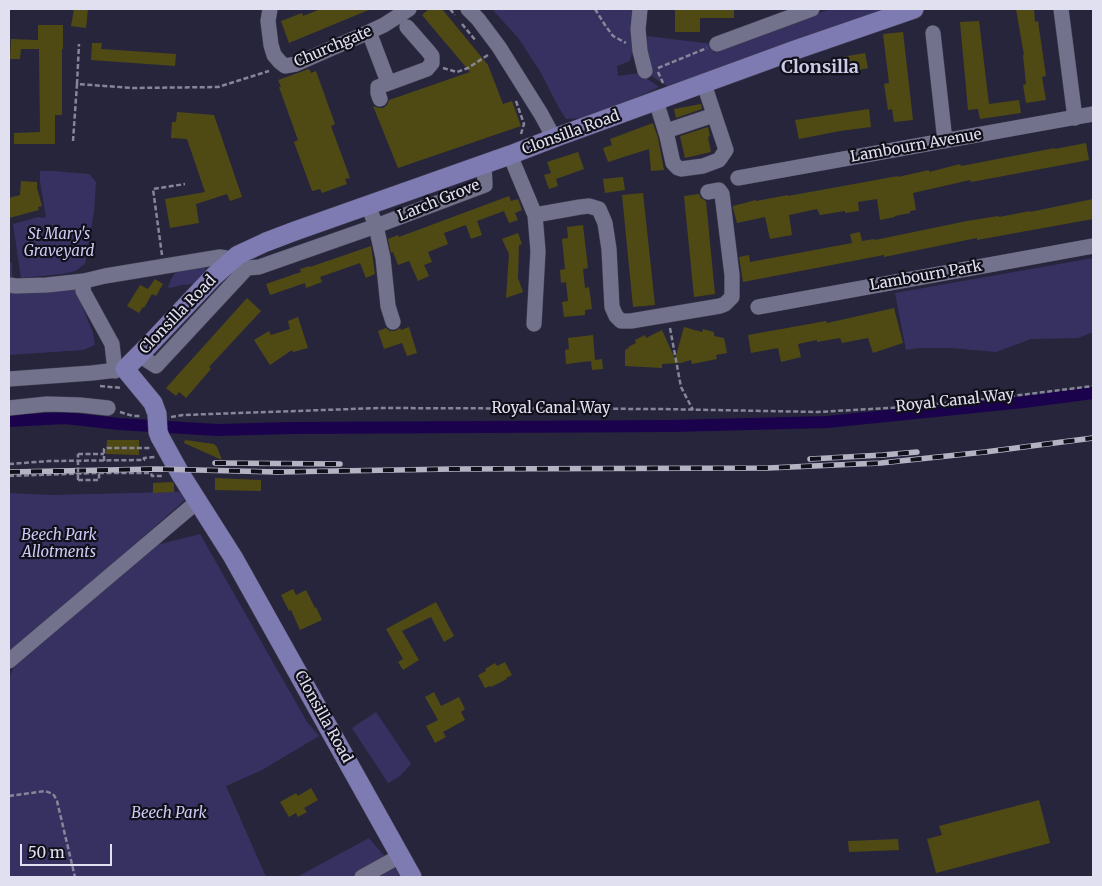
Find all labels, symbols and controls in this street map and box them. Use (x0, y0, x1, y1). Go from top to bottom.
street label: Churchgate (292, 23, 374, 71)
district label: Clonsilla (781, 57, 859, 79)
street label: Clonsilla Road (520, 107, 622, 159)
street label: Lambourn Avenue (849, 126, 983, 166)
street label: Larch Grove (395, 176, 483, 226)
park label: St Mary's Graveyard (24, 226, 94, 261)
street label: Lambourn Park (869, 257, 983, 295)
street label: Clonsilla Road (136, 272, 220, 358)
street label: Royal Canal Way (895, 386, 1015, 416)
street label: Royal Canal Way (492, 400, 610, 418)
park label: Beech Park Allotments (21, 527, 97, 562)
street label: Clonsilla Road (290, 668, 356, 766)
park label: Beech Park (131, 805, 207, 823)
scale bar (22, 834, 115, 866)
text: 50 m (28, 843, 65, 862)

